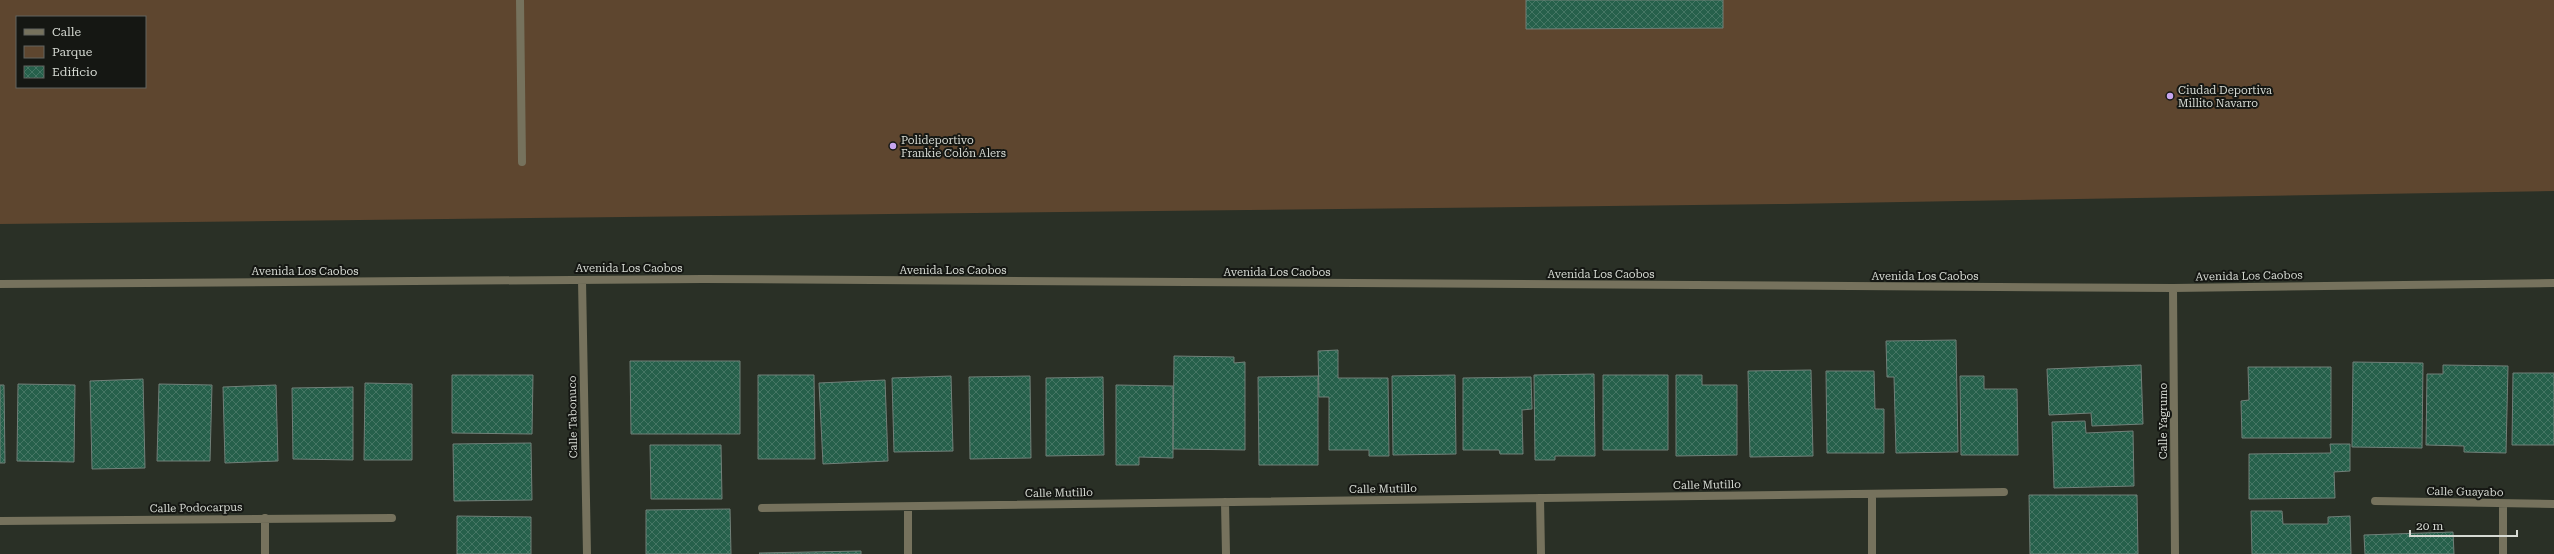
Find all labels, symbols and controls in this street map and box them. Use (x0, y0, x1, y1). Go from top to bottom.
legend (16, 16, 146, 88)
text: Calle (52, 25, 82, 39)
text: Parque (52, 45, 93, 59)
text: Edificio (52, 65, 97, 79)
place label: Ciudad Deportiva Millito Navarro (2178, 84, 2272, 110)
marker: Ciudad Deportiva Millito Navarro (2165, 91, 2175, 101)
place label: Polideportivo Frankie Colón Alers (901, 134, 1006, 160)
marker: Polideportivo Frankie Colón Alers (888, 141, 898, 151)
street label: Avenida Los Caobos (575, 262, 683, 275)
street label: Avenida Los Caobos (899, 264, 1007, 277)
street label: Avenida Los Caobos (251, 265, 359, 278)
street label: Avenida Los Caobos (1223, 266, 1331, 279)
street label: Avenida Los Caobos (1547, 268, 1655, 281)
street label: Avenida Los Caobos (2195, 269, 2303, 283)
street label: Avenida Los Caobos (1871, 270, 1979, 283)
street label: Calle Tabonuco (566, 375, 580, 458)
street label: Calle Yagrumo (2157, 382, 2170, 459)
street label: Calle Mutillo (1673, 478, 1741, 492)
street label: Calle Mutillo (1349, 482, 1417, 496)
street label: Calle Guayabo (2426, 485, 2504, 499)
street label: Calle Mutillo (1025, 486, 1093, 500)
street label: Calle Podocarpus (150, 501, 242, 515)
scale bar (2410, 512, 2517, 538)
text: 20 m (2416, 519, 2443, 533)

